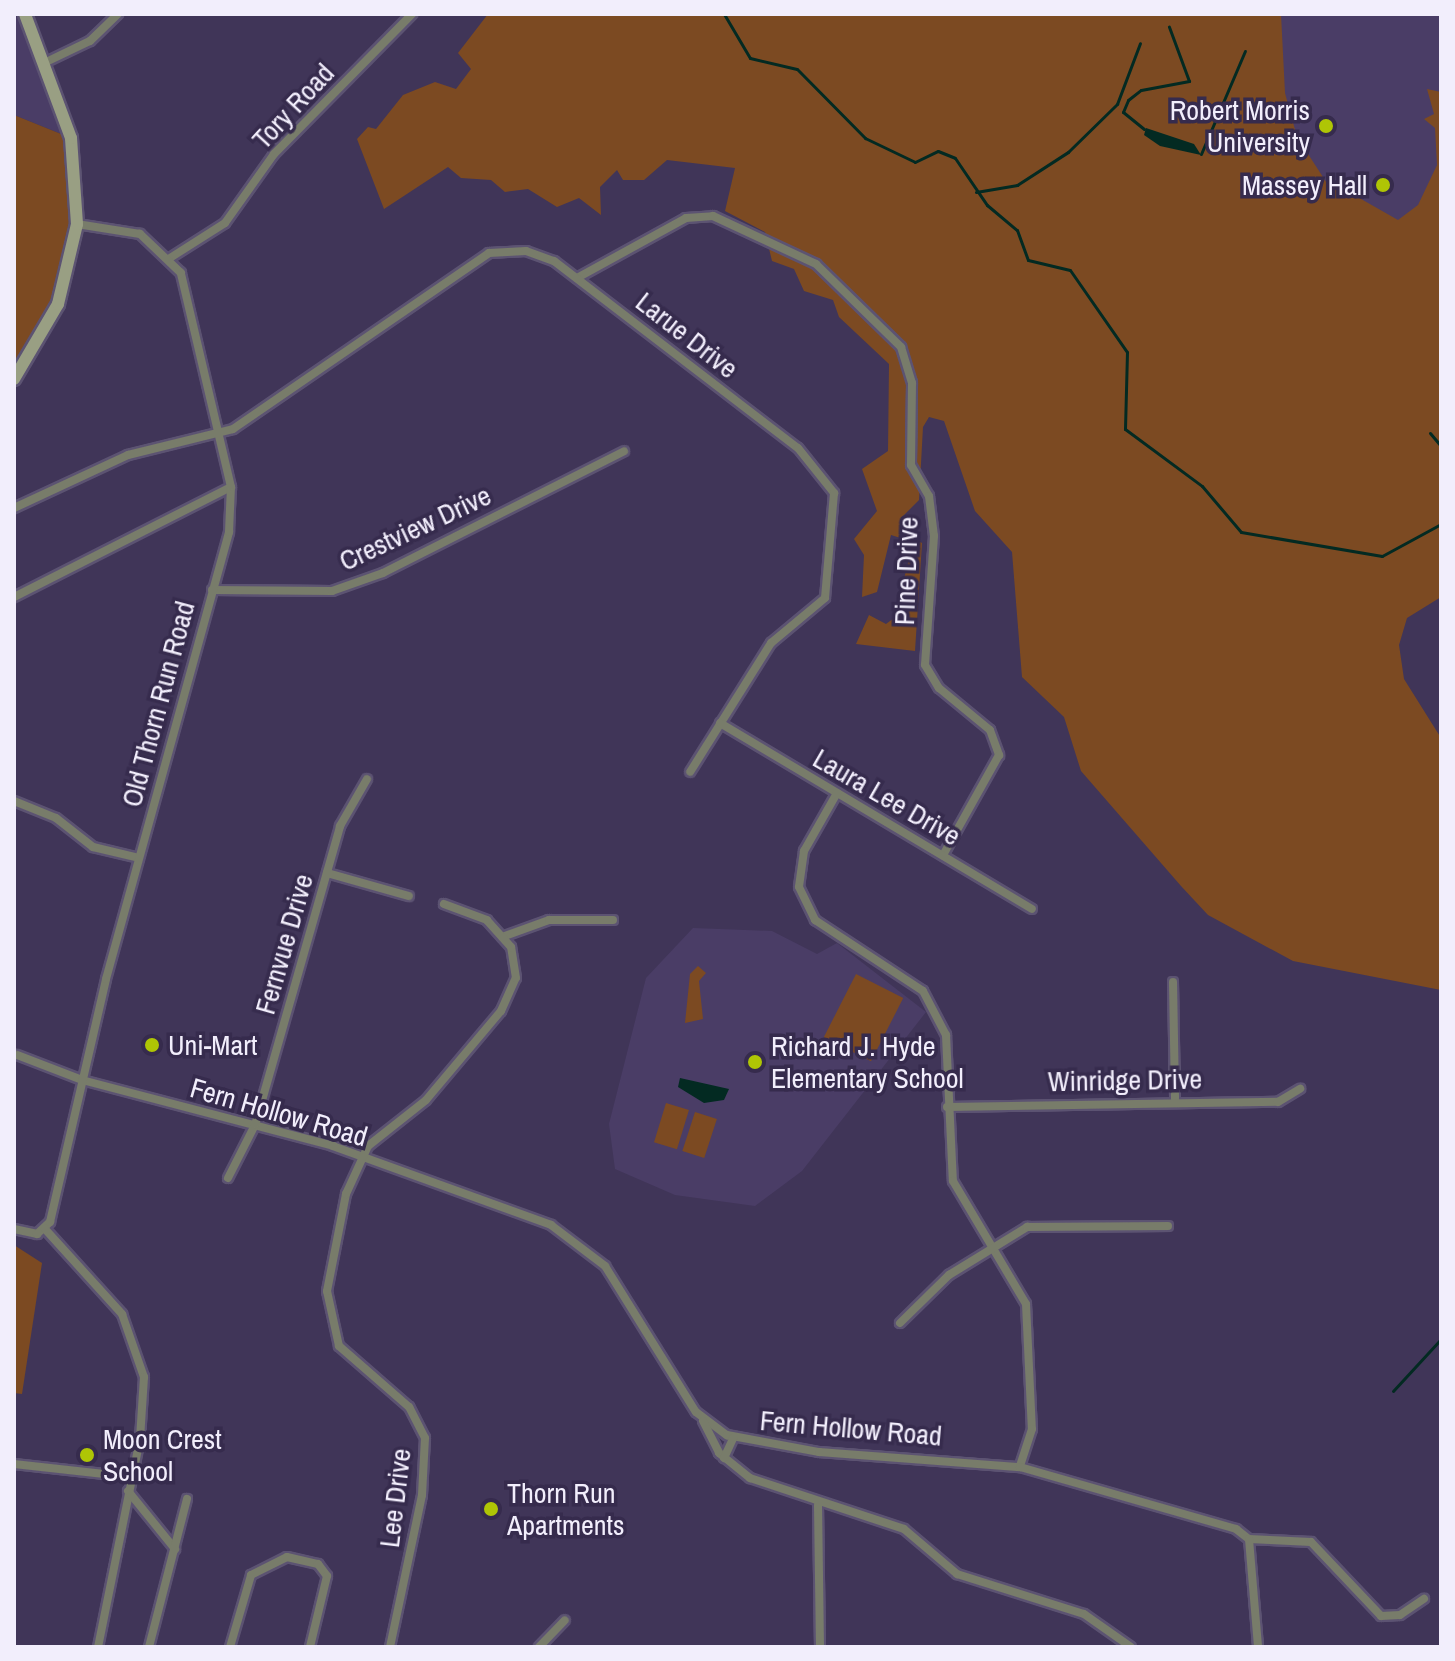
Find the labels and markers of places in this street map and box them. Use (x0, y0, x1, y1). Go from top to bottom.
place label: Robert Morris University (1170, 93, 1310, 159)
marker: Robert Morris University (1317, 117, 1335, 135)
place label: Massey Hall (1242, 168, 1367, 202)
marker: Massey Hall (1374, 176, 1392, 194)
place label: Uni-Mart (168, 1028, 257, 1062)
place label: Richard J. Hyde Elementary School (771, 1029, 964, 1095)
marker: Uni-Mart (143, 1036, 161, 1054)
marker: Richard J. Hyde Elementary School (746, 1053, 764, 1071)
place label: Moon Crest School (103, 1422, 222, 1488)
marker: Moon Crest School (78, 1446, 96, 1464)
place label: Thorn Run Apartments (507, 1476, 624, 1542)
marker: Thorn Run Apartments (482, 1500, 500, 1518)

